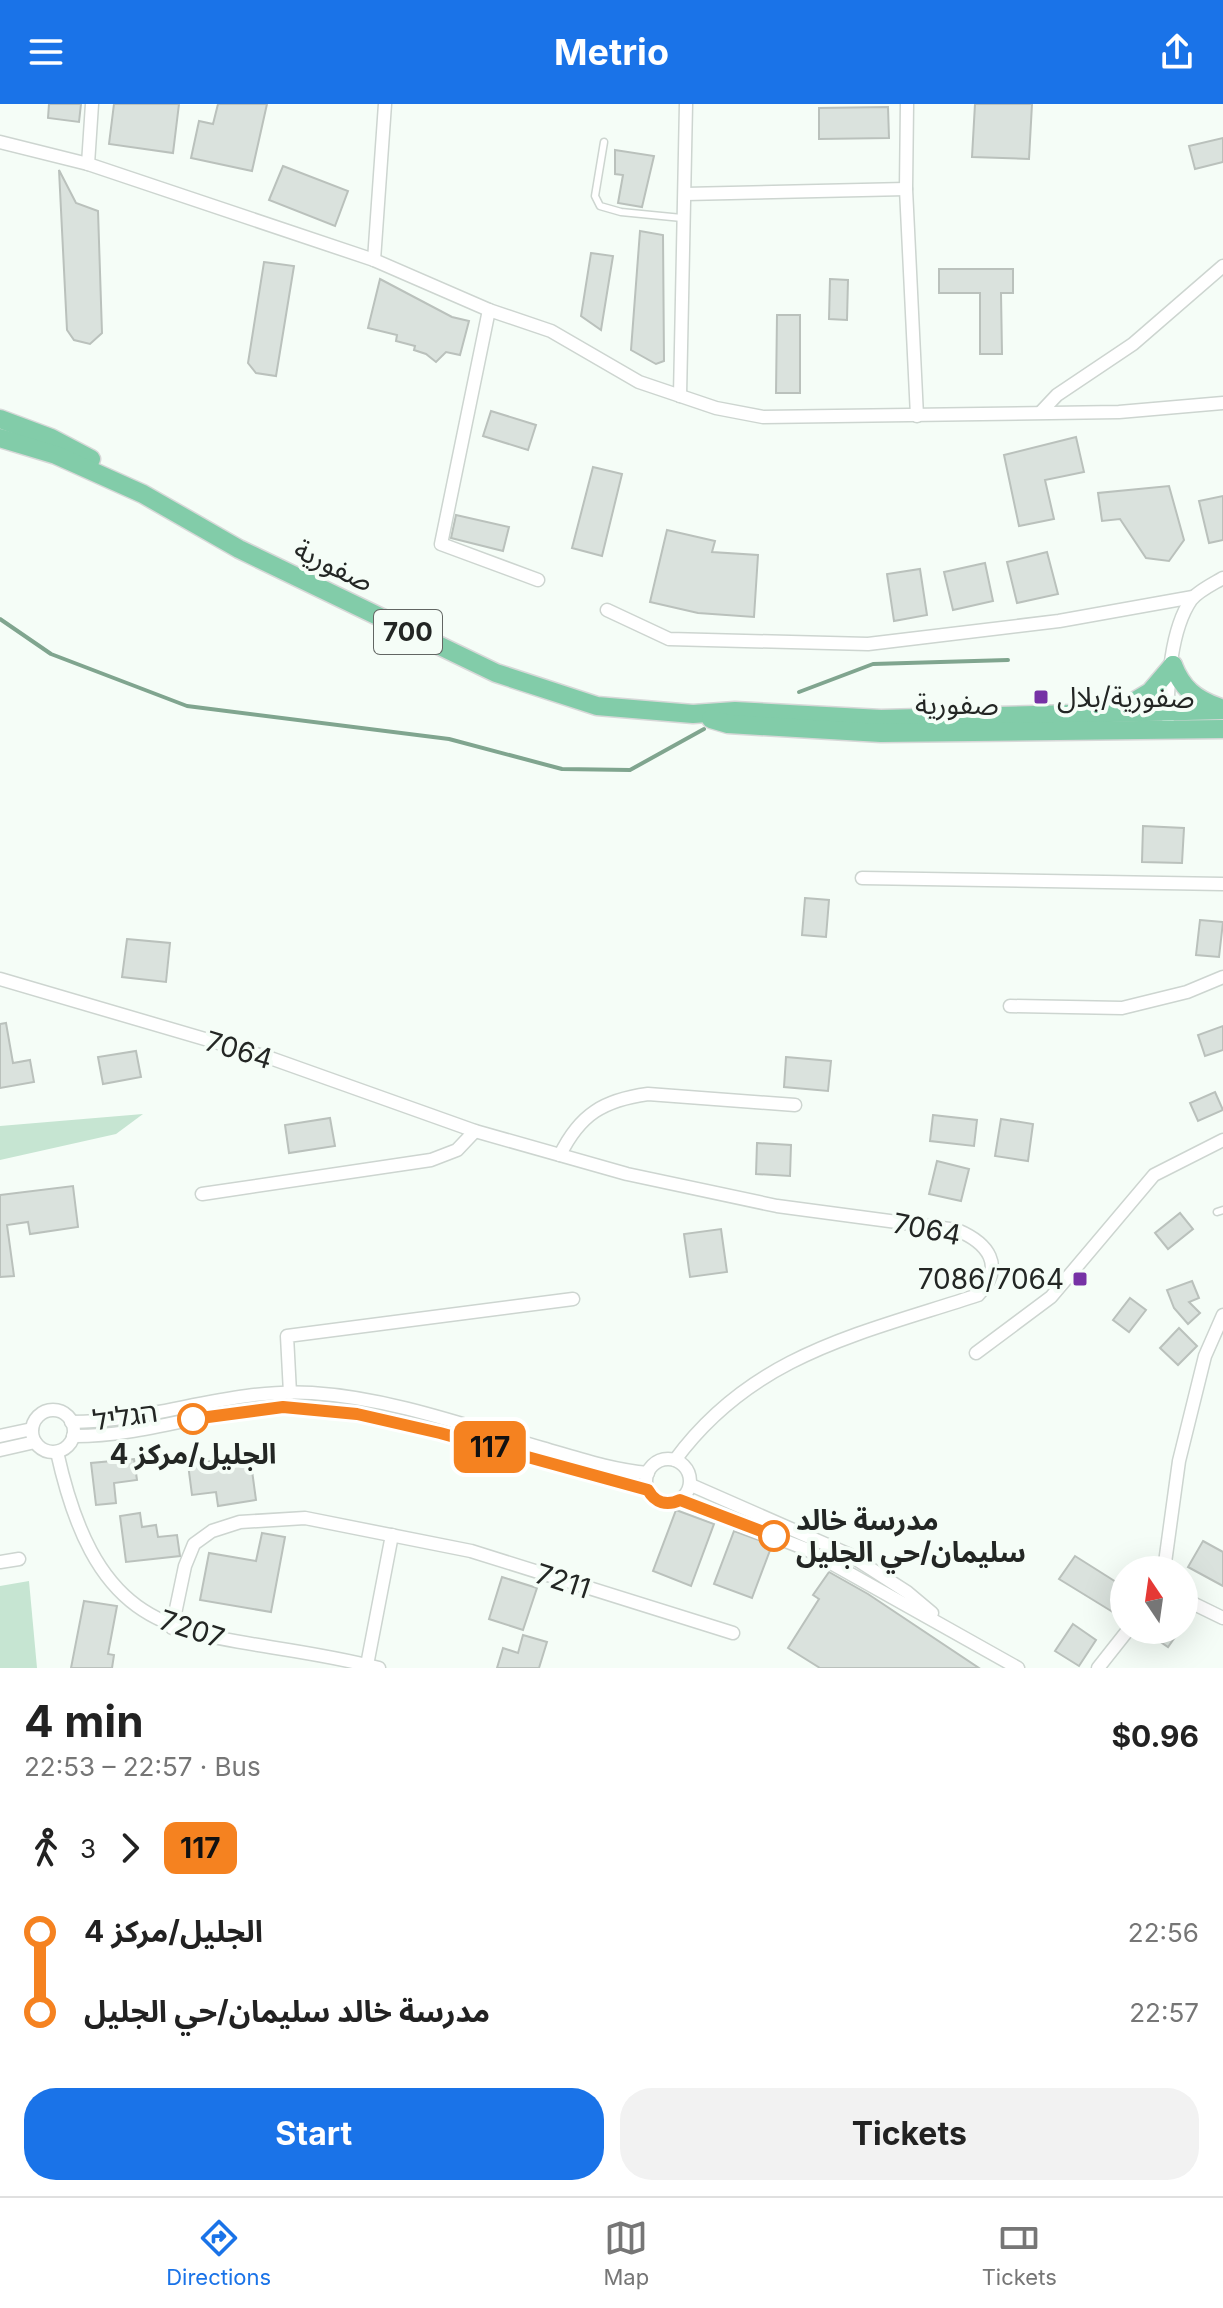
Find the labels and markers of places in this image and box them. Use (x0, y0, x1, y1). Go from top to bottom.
place label: صفورية/بلال (1057, 680, 1195, 714)
marker: صفورية/بلال (1032, 688, 1050, 706)
place label: 7086/7064 (918, 1262, 1064, 1296)
marker: 7086/7064 (1071, 1270, 1089, 1288)
marker: الجليل/مركز 4 (178, 1404, 208, 1434)
place label: الجليل/مركز 4 (109, 1437, 277, 1471)
place label: مدرسة خالد سليمان/حي الجليل (796, 1503, 1026, 1574)
marker: مدرسة خالد سليمان/حي الجليل (759, 1521, 789, 1551)

